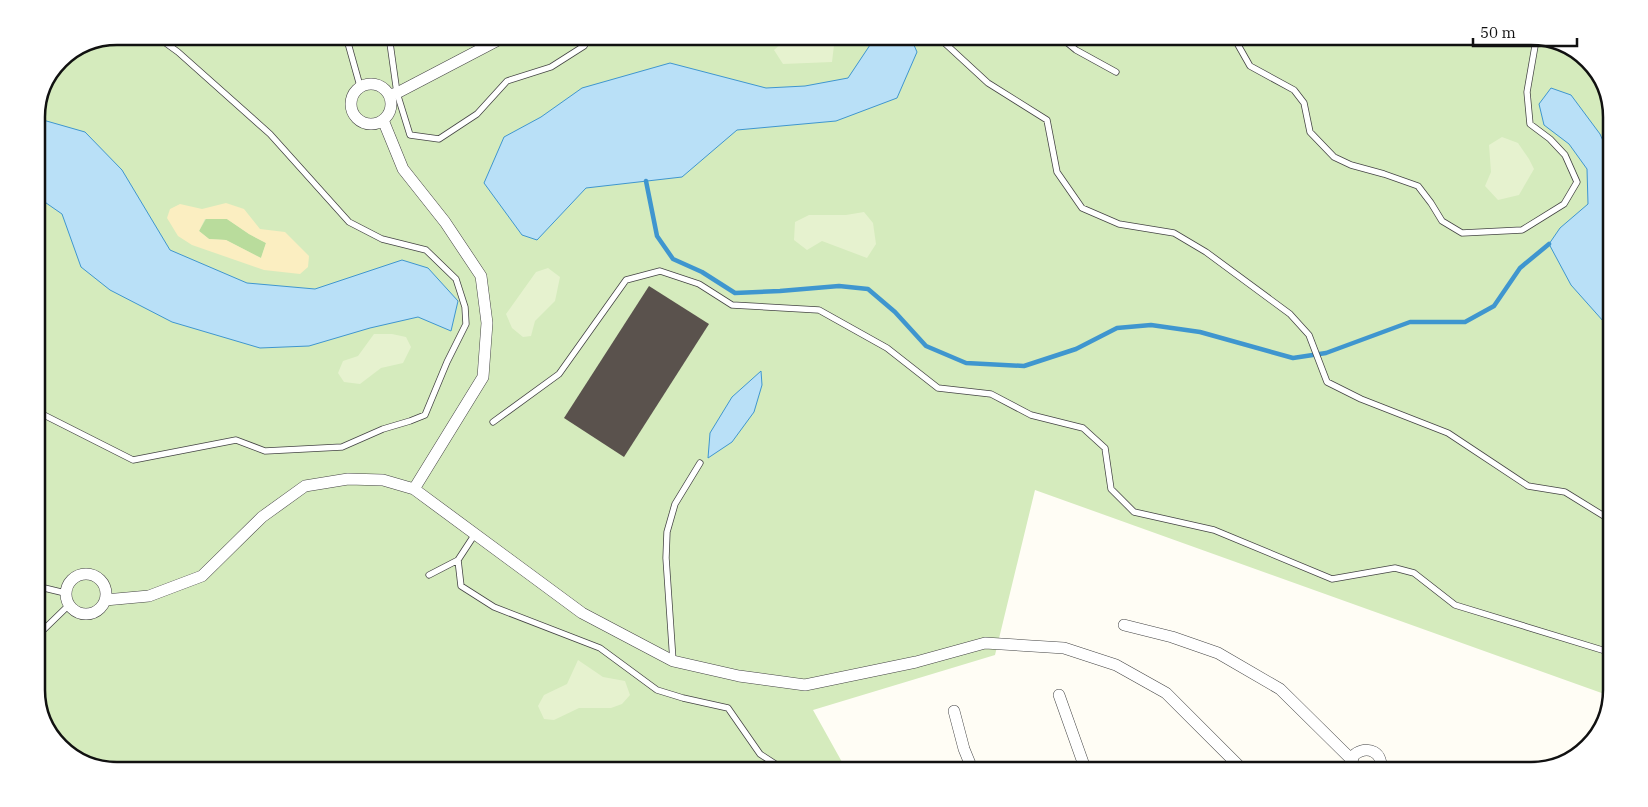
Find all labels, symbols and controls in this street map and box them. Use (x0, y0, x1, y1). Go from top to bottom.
scale bar (1473, 15, 1577, 47)
text: 50 m (1480, 23, 1516, 42)

